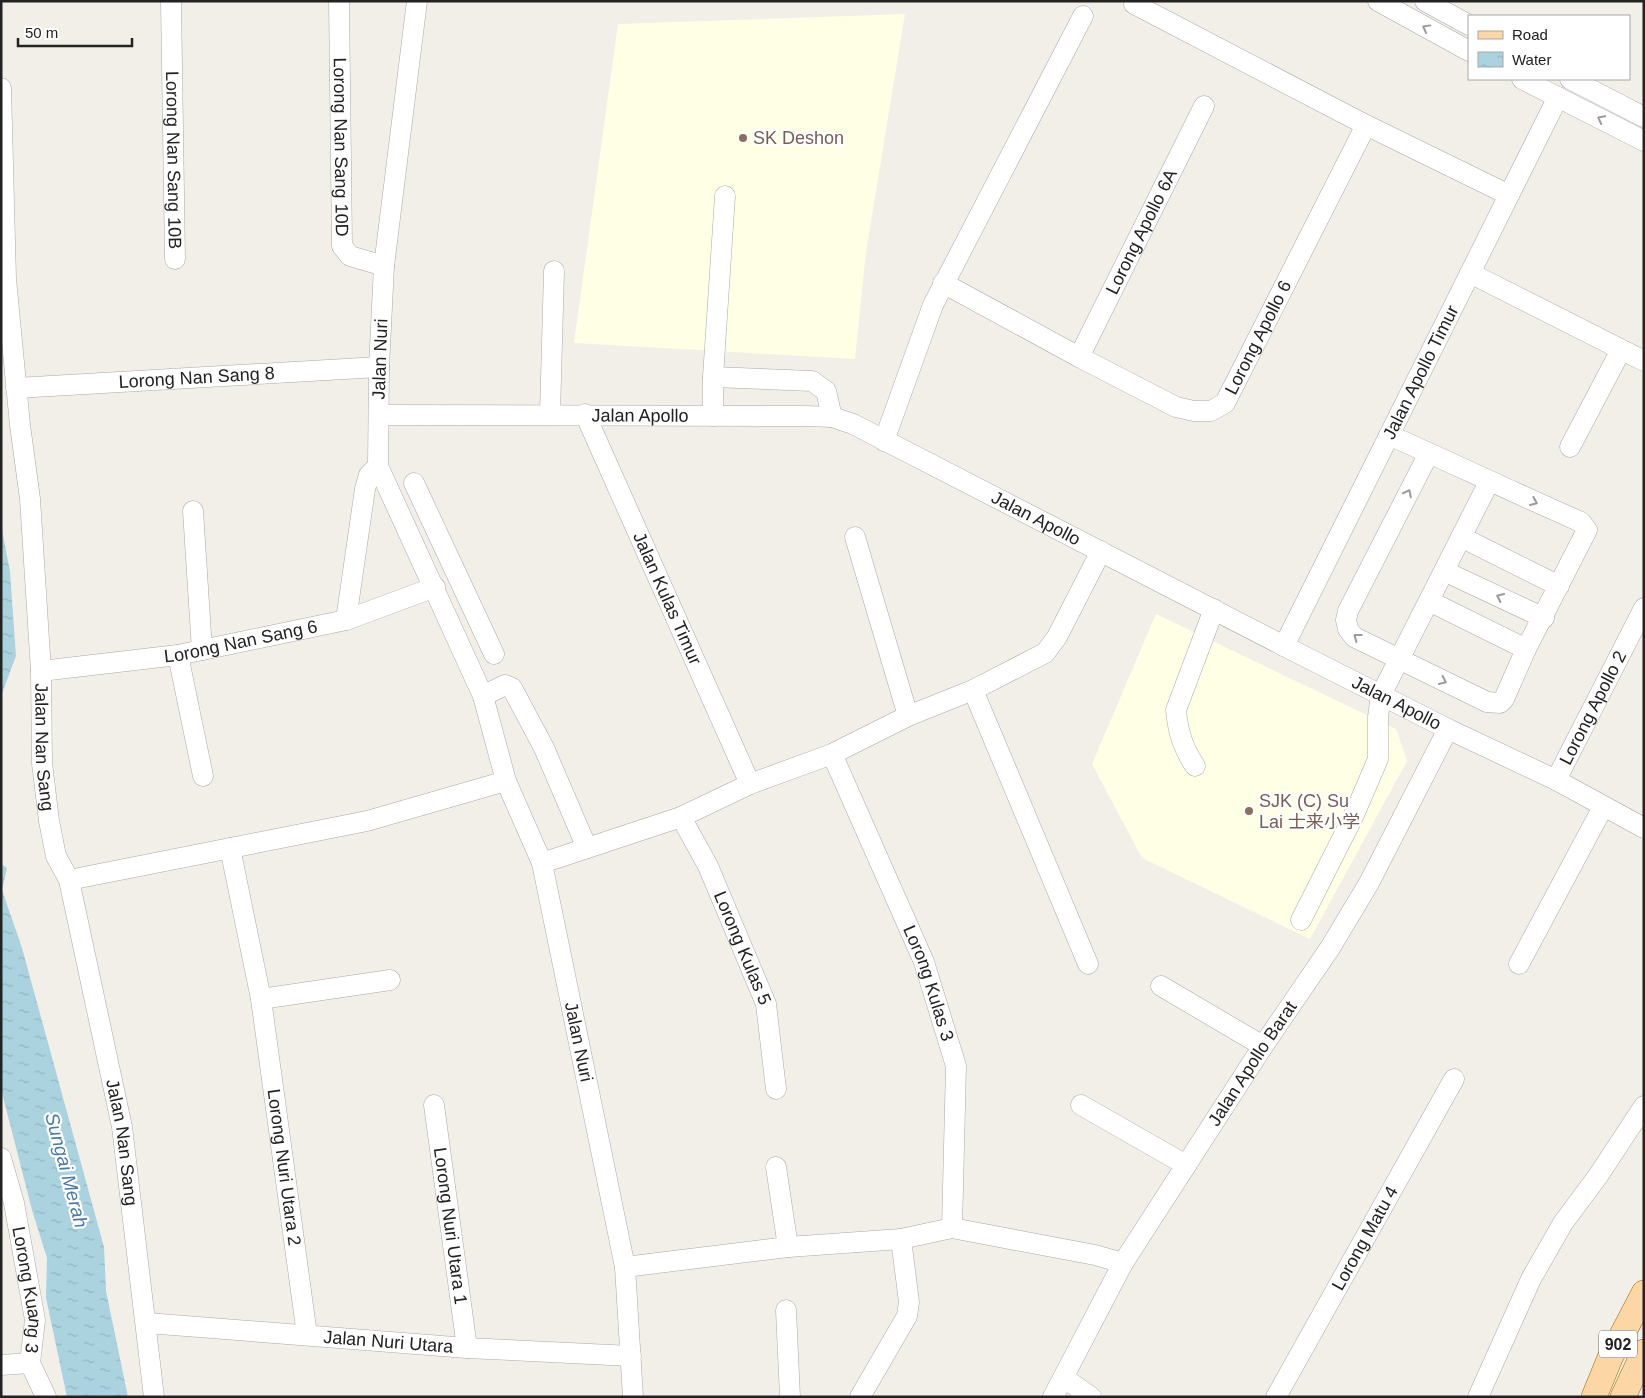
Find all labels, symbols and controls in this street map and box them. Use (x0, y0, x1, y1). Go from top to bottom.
scale bar (18, 15, 131, 47)
legend (1468, 15, 1630, 80)
text: 50 m (25, 24, 58, 41)
one-way arrow (1422, 25, 1431, 35)
text: Road (1512, 26, 1548, 43)
text: Water (1512, 51, 1551, 68)
street label: Lorong Nan Sang 10D (330, 57, 352, 237)
street label: Lorong Nan Sang 10B (162, 71, 185, 249)
one-way arrow (1597, 115, 1606, 125)
place label: SK Deshon (753, 128, 844, 148)
marker: SK Deshon (737, 132, 749, 144)
street label: Lorong Apollo 6A (1102, 166, 1181, 298)
street label: Lorong Apollo 6 (1221, 277, 1295, 398)
street label: Jalan Apollo Timur (1379, 302, 1462, 443)
street label: Jalan Nuri (369, 318, 391, 400)
street label: Lorong Nan Sang 8 (118, 363, 275, 392)
street label: Jalan Apollo (591, 405, 689, 426)
street label: Jalan Apollo (988, 487, 1084, 549)
one-way arrow (1402, 490, 1412, 499)
one-way arrow (1529, 495, 1538, 506)
street label: Jalan Kulas Timur (629, 529, 706, 668)
one-way arrow (1496, 593, 1505, 603)
street label: Lorong Nan Sang 6 (163, 616, 319, 667)
one-way arrow (1353, 634, 1363, 643)
street label: Lorong Apollo 2 (1555, 648, 1630, 768)
street label: Jalan Apollo (1349, 672, 1444, 734)
one-way arrow (1438, 675, 1447, 685)
street label: Jalan Nan Sang (31, 683, 58, 812)
place label: SJK (C) Su Lai 士来小学 (1259, 791, 1360, 832)
marker: SJK (C) Su Lai 士来小学 (1243, 805, 1255, 817)
street label: Lorong Kulas 5 (710, 888, 775, 1008)
street label: Lorong Kulas 3 (899, 922, 958, 1043)
street label: Jalan Apollo Barat (1204, 997, 1301, 1130)
street label: Jalan Nuri (561, 1000, 597, 1083)
street label: Jalan Nan Sang (102, 1077, 141, 1207)
street label: Lorong Nuri Utara 2 (263, 1088, 305, 1247)
water label: Sungai Merah (41, 1110, 92, 1230)
street label: Lorong Nuri Utara 1 (430, 1146, 471, 1306)
street label: Lorong Matu 4 (1328, 1183, 1402, 1294)
street label: Lorong Kuang 3 (8, 1225, 45, 1354)
street label: Jalan Nuri Utara (323, 1327, 455, 1357)
road number: 902 (1599, 1330, 1637, 1358)

